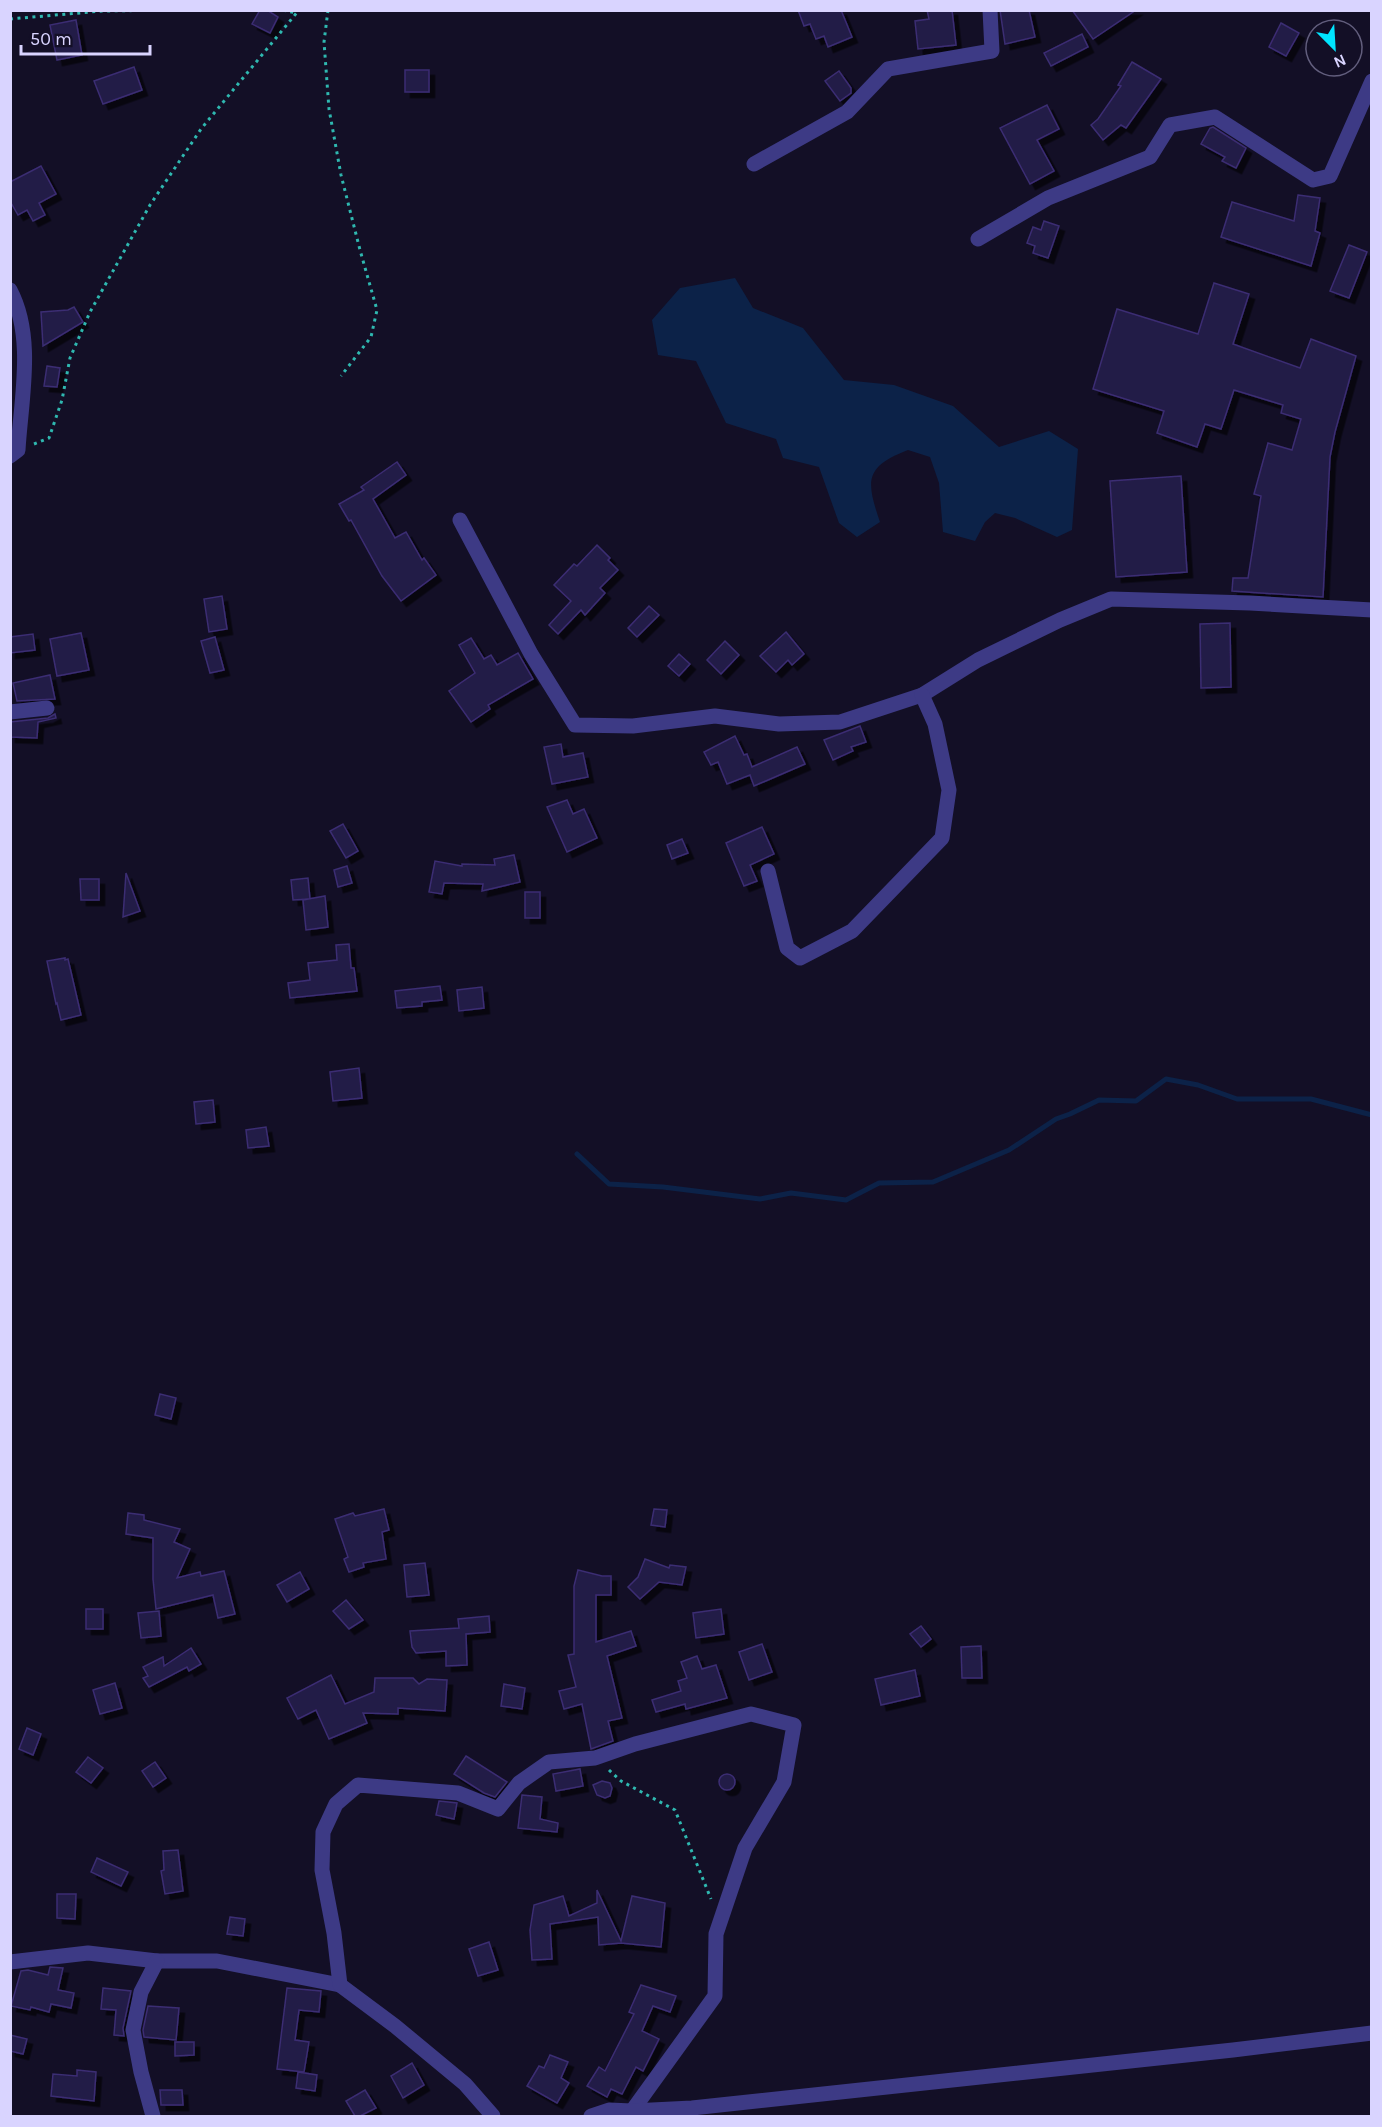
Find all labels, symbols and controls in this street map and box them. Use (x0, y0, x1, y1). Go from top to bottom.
scale bar (21, 18, 150, 56)
north arrow (1304, 18, 1364, 78)
text: 50 m (30, 28, 72, 50)
text: N (1331, 50, 1349, 72)

